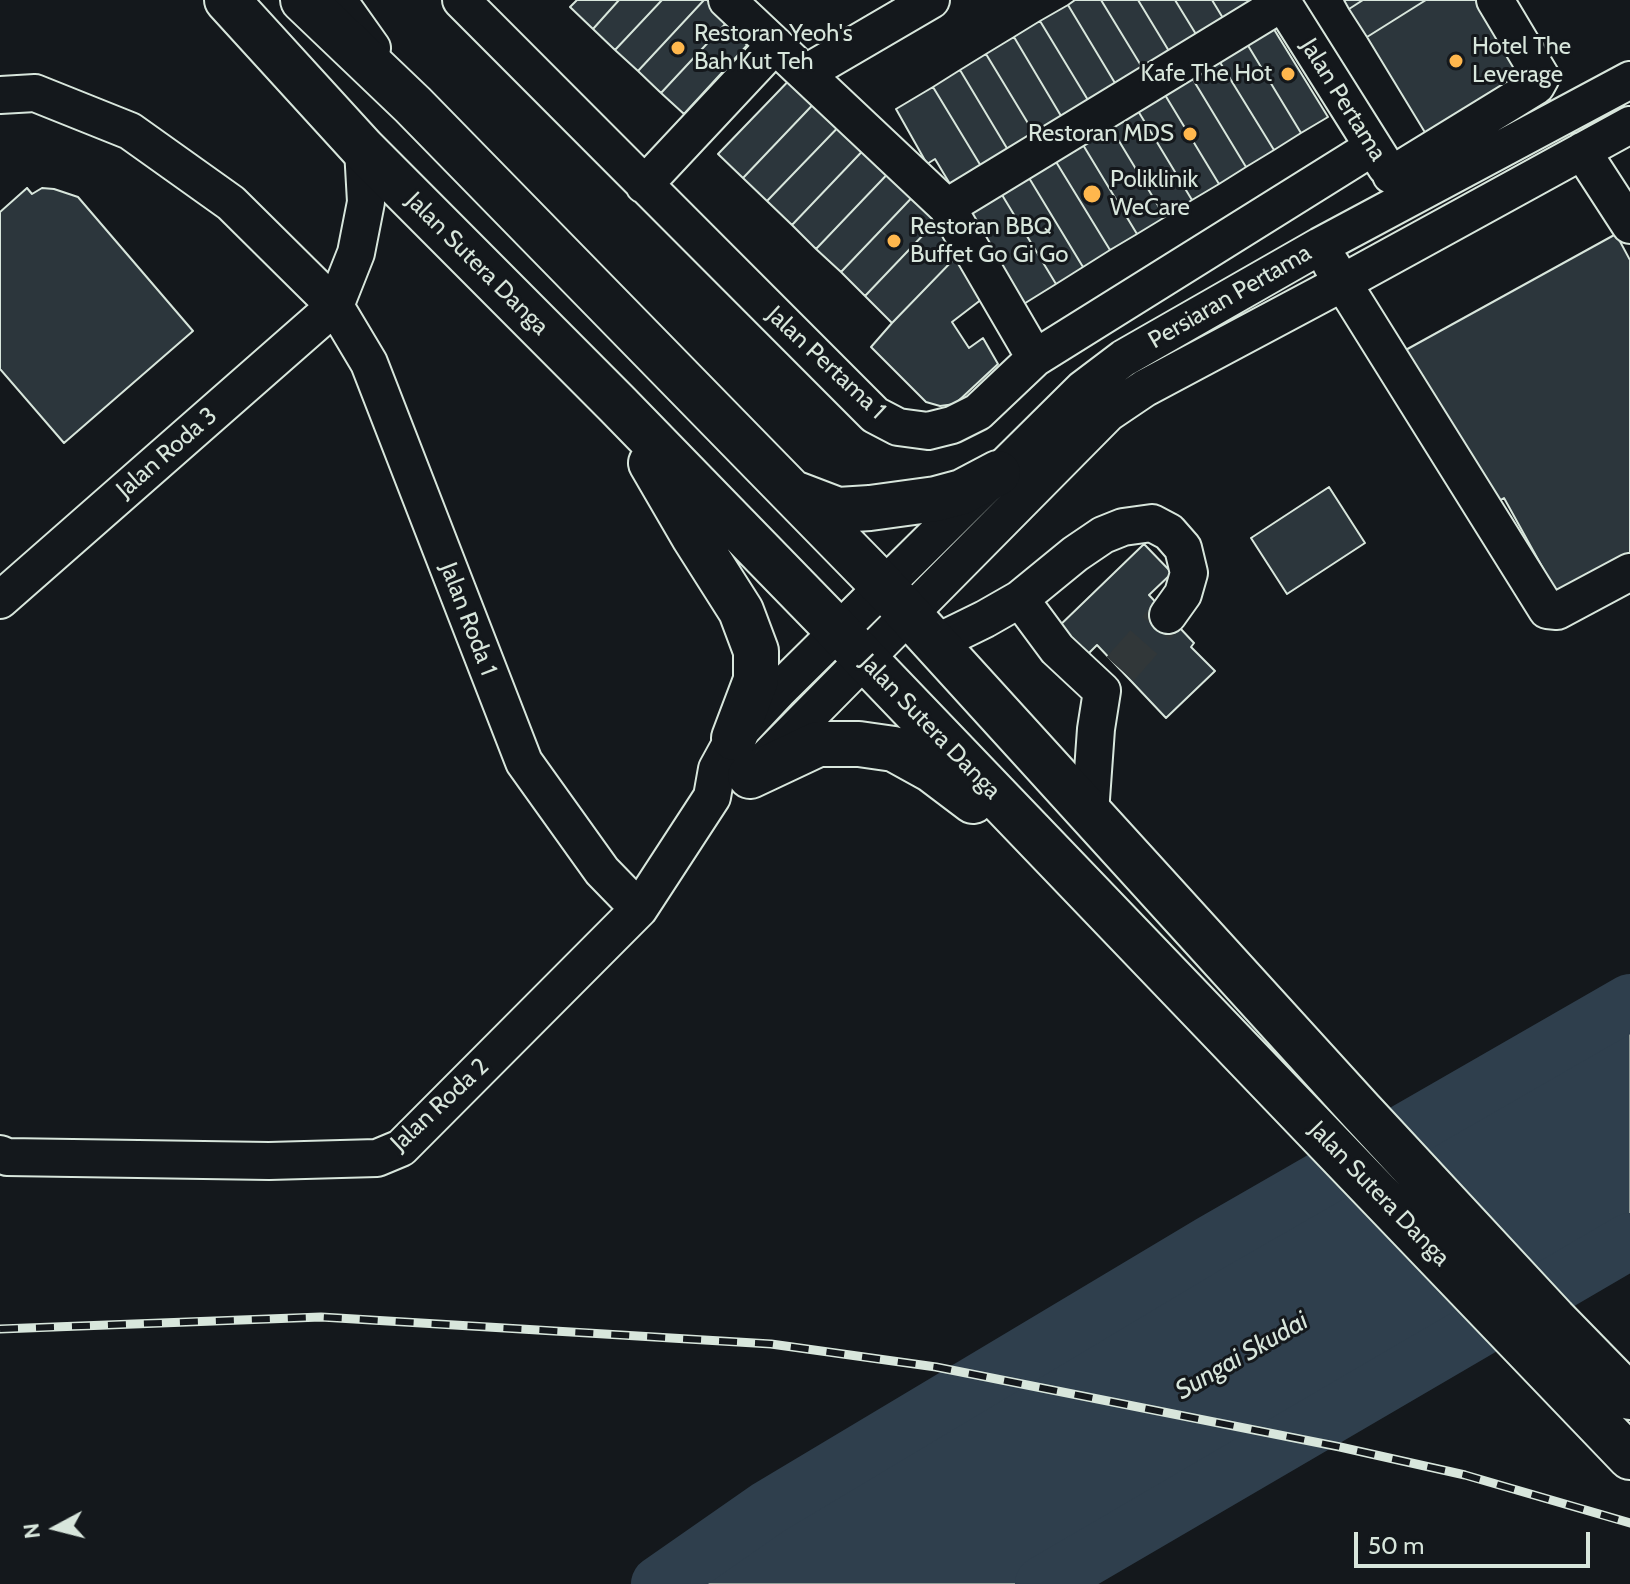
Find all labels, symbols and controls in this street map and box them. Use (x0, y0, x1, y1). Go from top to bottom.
place label: Restoran Yeoh's Bah Kut Teh (694, 20, 853, 76)
street label: Jalan Pertama (1294, 33, 1392, 167)
place label: Hotel The Leverage (1472, 33, 1571, 89)
marker: Restoran Yeoh's Bah Kut Teh (669, 39, 687, 57)
marker: Hotel The Leverage (1447, 52, 1465, 70)
place label: Kafe The Hot (1141, 60, 1272, 88)
marker: Kafe The Hot (1279, 65, 1297, 83)
place label: Restoran MDS (1028, 120, 1174, 148)
marker: Restoran MDS (1181, 125, 1199, 143)
place label: Poliklinik WeCare (1110, 166, 1198, 222)
marker: Poliklinik WeCare (1081, 183, 1103, 205)
street label: Jalan Sutera Danga (400, 187, 554, 341)
place label: Restoran BBQ Buffet Go Gi Go (910, 213, 1068, 269)
marker: Restoran BBQ Buffet Go Gi Go (885, 232, 903, 250)
street label: Persiaran Pertama (1144, 239, 1316, 355)
street label: Jalan Pertama 1 (761, 301, 891, 425)
street label: Jalan Roda 3 (111, 402, 223, 504)
street label: Jalan Roda 1 (433, 558, 503, 680)
street label: Jalan Sutera Danga (854, 649, 1006, 805)
street label: Jalan Roda 2 (385, 1052, 495, 1158)
street label: Jalan Sutera Danga (1303, 1116, 1455, 1272)
water label: Sungai Skudai (1170, 1305, 1314, 1407)
north arrow (16, 1488, 96, 1568)
scale bar (1358, 1516, 1594, 1566)
text: N (17, 1522, 46, 1540)
text: 50 m (1368, 1531, 1424, 1560)

